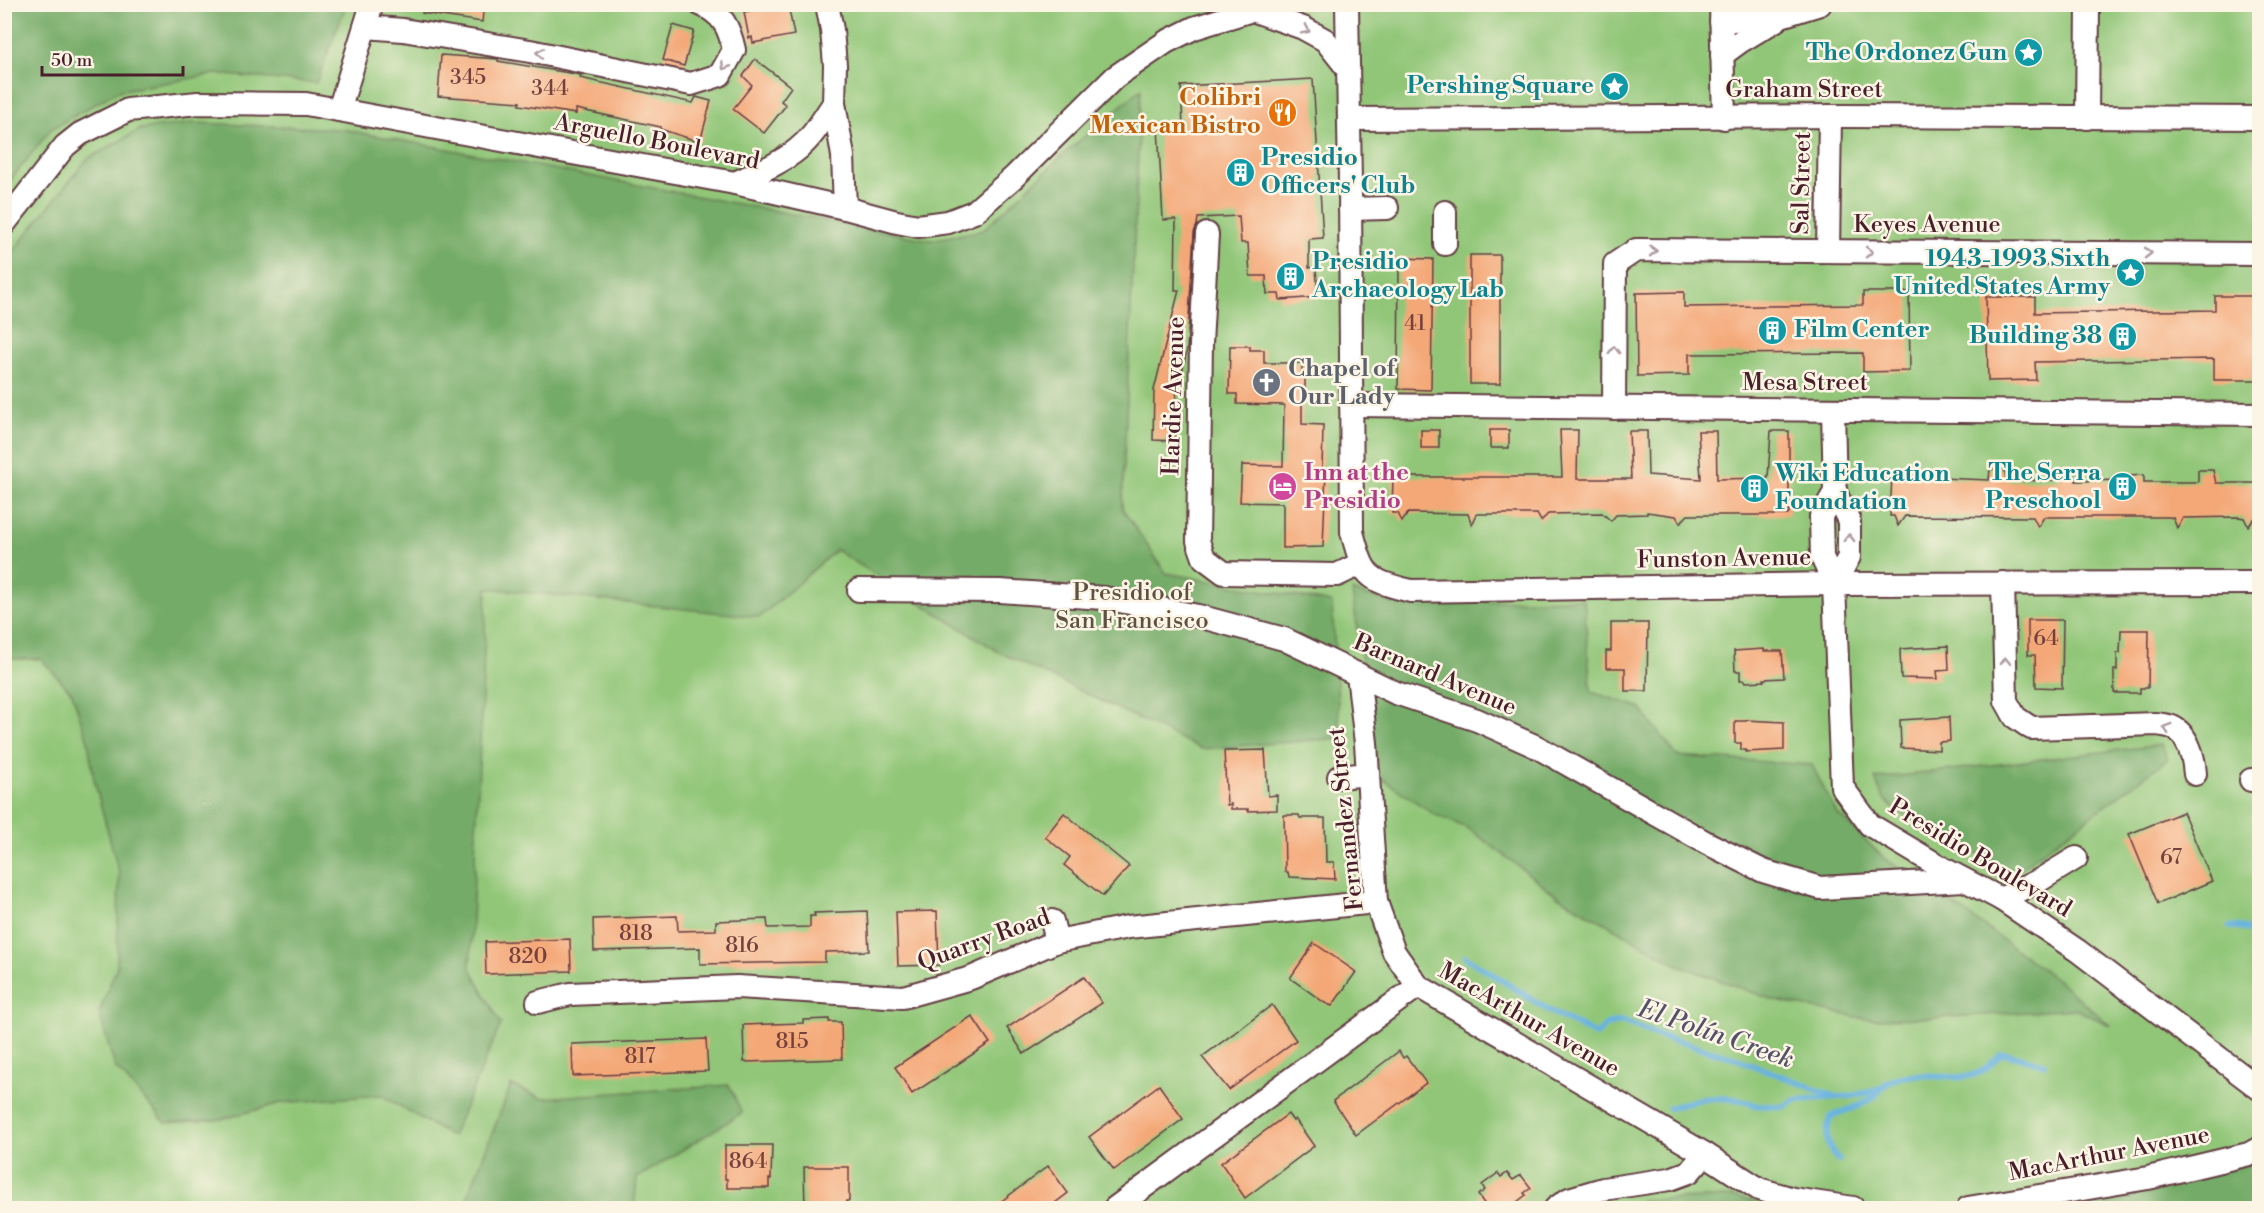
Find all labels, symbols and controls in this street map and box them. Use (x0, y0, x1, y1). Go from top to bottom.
one-way arrow (1299, 23, 1310, 35)
place icon: The Ordonez Gun (2012, 37, 2044, 69)
place label: The Ordonez Gun (1806, 38, 2007, 68)
scale bar (42, 39, 183, 77)
one-way arrow (535, 47, 545, 60)
text: 50 m (51, 49, 93, 72)
one-way arrow (720, 60, 732, 70)
house number: 345 (450, 65, 486, 91)
place icon: Pershing Square (1599, 70, 1631, 102)
place label: Pershing Square (1407, 71, 1594, 101)
street label: Graham Street (1725, 75, 1883, 105)
house number: 344 (531, 76, 569, 102)
place label: Colibri Mexican Bistro (1089, 83, 1261, 141)
restaurant icon: Colibri Mexican Bistro (1266, 96, 1298, 128)
street label: Arguello Boulevard (551, 107, 763, 177)
street label: Sal Street (1786, 131, 1818, 235)
place label: Presidio Officers' Club (1261, 143, 1415, 201)
building icon: Presidio Officers' Club (1224, 156, 1256, 188)
street label: Keyes Avenue (1853, 210, 2001, 240)
one-way arrow (1649, 244, 1658, 257)
place label: 1943-1993 Sixth United States Army (1893, 244, 2111, 302)
one-way arrow (1865, 246, 1874, 258)
place label: Presidio Archaeology Lab (1311, 247, 1504, 305)
one-way arrow (2144, 247, 2153, 259)
place icon: 1943-1993 Sixth United States Army (2115, 257, 2147, 289)
building icon: Presidio Archaeology Lab (1275, 260, 1307, 292)
house number: 41 (1404, 311, 1426, 337)
building icon: Film Center (1757, 314, 1789, 346)
place label: Film Center (1794, 315, 1930, 345)
street label: Hardie Avenue (1156, 316, 1192, 476)
building icon: Building 38 (2107, 320, 2139, 352)
place label: Building 38 (1969, 321, 2102, 351)
one-way arrow (1608, 345, 1620, 354)
place label: Chapel of Our Lady (1288, 354, 1398, 412)
church icon: Chapel of Our Lady (1251, 367, 1283, 399)
street label: Mesa Street (1742, 368, 1869, 398)
place label: Inn at the Presidio (1304, 458, 1409, 516)
place label: The Serra Preschool (1985, 458, 2102, 516)
place label: Wiki Education Foundation (1774, 459, 1950, 517)
hotel icon: Inn at the Presidio (1267, 471, 1299, 503)
building icon: The Serra Preschool (2106, 471, 2138, 503)
building icon: Wiki Education Foundation (1738, 472, 1770, 504)
one-way arrow (1843, 534, 1855, 543)
street label: Funston Avenue (1637, 542, 1811, 576)
park label: Presidio of San Francisco (1055, 578, 1209, 636)
house number: 64 (2033, 626, 2059, 652)
street label: Barnard Avenue (1348, 627, 1521, 723)
one-way arrow (1999, 656, 2012, 665)
one-way arrow (2162, 723, 2173, 735)
street label: Fernandez Street (1321, 725, 1371, 913)
street label: Presidio Boulevard (1883, 792, 2077, 925)
house number: 67 (2160, 845, 2183, 871)
street label: Quarry Road (914, 902, 1055, 978)
house number: 818 (619, 921, 653, 947)
house number: 816 (725, 933, 759, 959)
house number: 820 (509, 944, 547, 970)
street label: MacArthur Avenue (1433, 956, 1625, 1084)
water label: El Polín Creek (1633, 992, 1798, 1076)
house number: 815 (775, 1029, 809, 1055)
house number: 817 (625, 1044, 656, 1070)
street label: MacArthur Avenue (2006, 1120, 2212, 1188)
house number: 864 (729, 1149, 767, 1175)

